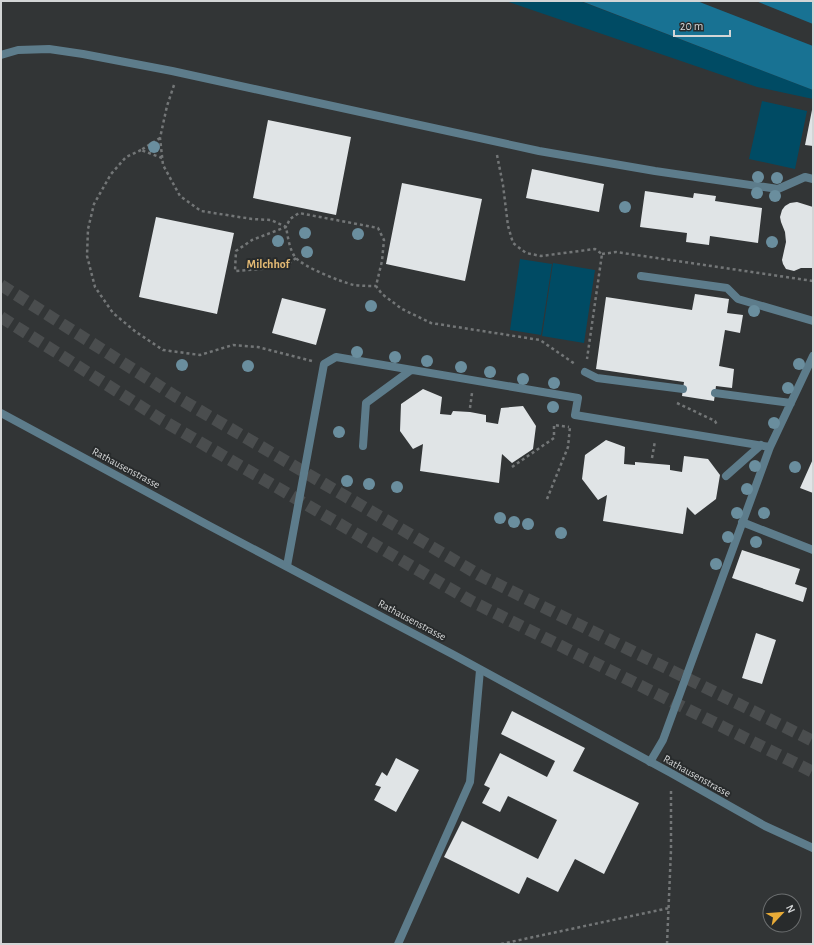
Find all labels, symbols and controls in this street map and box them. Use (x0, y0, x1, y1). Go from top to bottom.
scale bar (674, 12, 730, 38)
text: 20 m (680, 20, 703, 32)
district label: Milchhof (247, 258, 290, 270)
street label: Rathausenstrasse (90, 446, 162, 490)
street label: Rathausenstrasse (376, 598, 448, 642)
street label: Rathausenstrasse (662, 753, 732, 799)
north arrow (762, 893, 802, 933)
text: N (784, 903, 797, 915)

